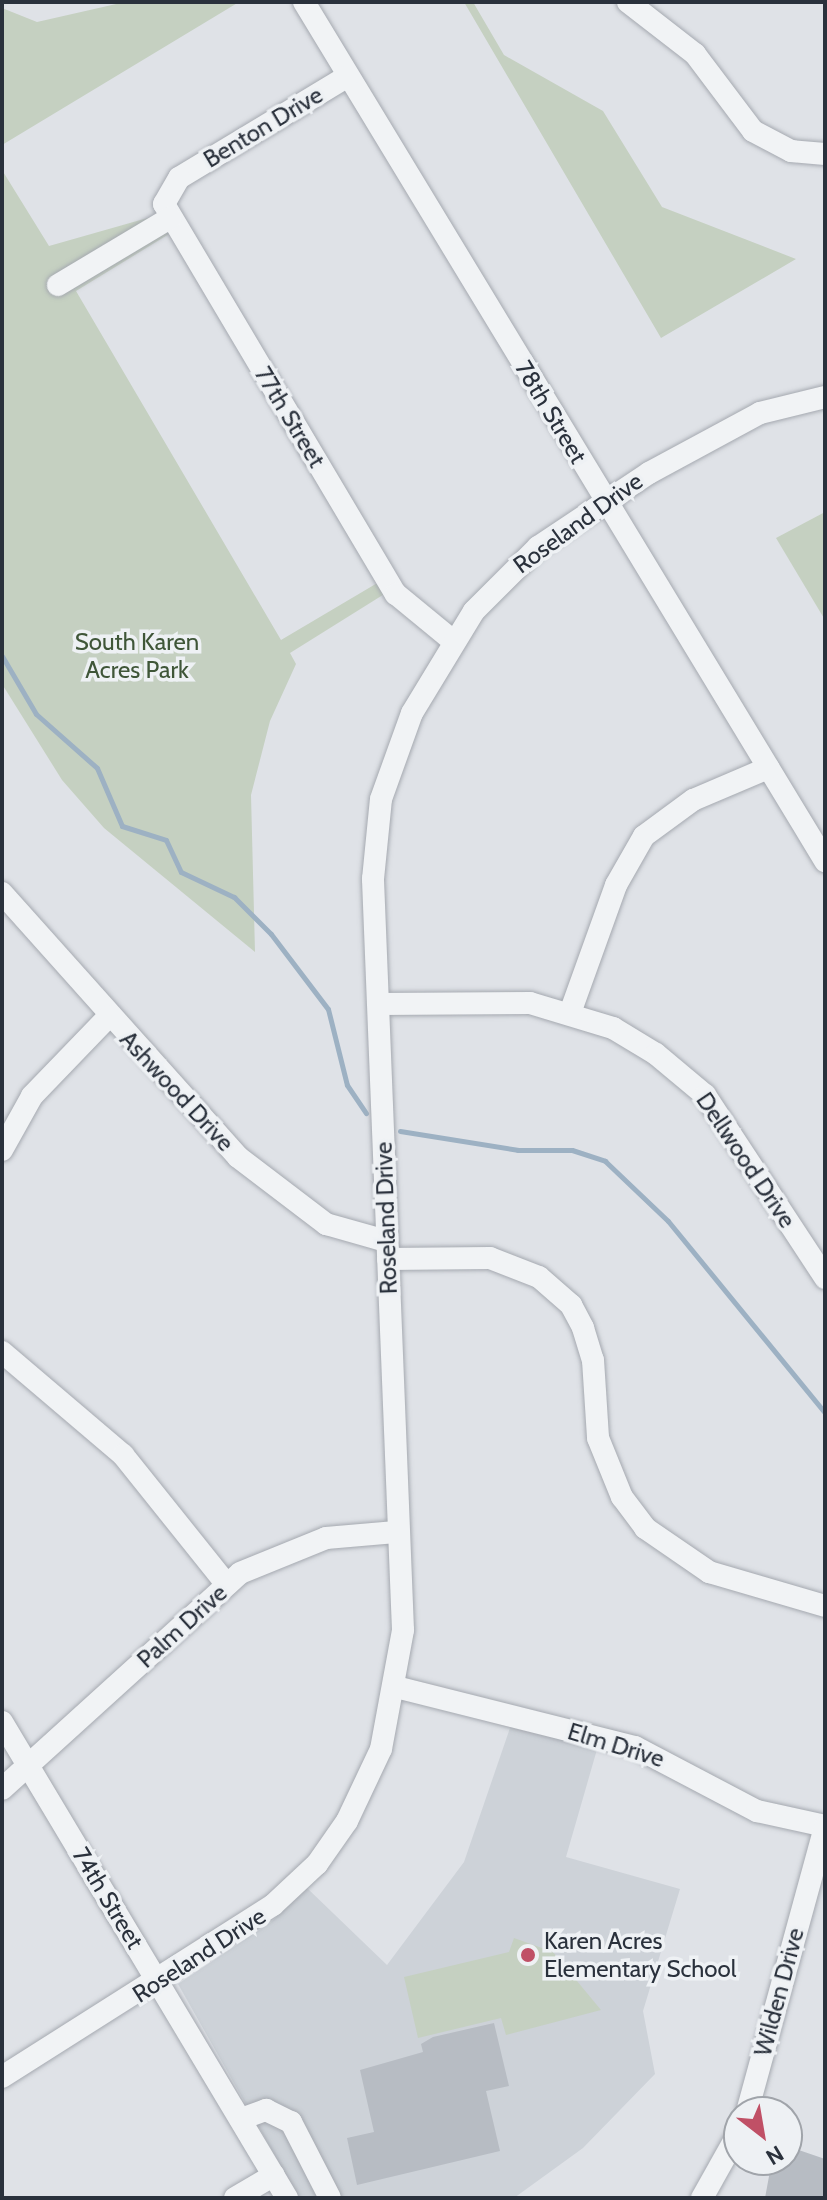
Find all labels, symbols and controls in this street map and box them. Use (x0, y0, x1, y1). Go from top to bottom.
street label: Benton Drive (198, 80, 328, 174)
street label: 78th Street (509, 355, 593, 469)
street label: 77th Street (249, 361, 331, 473)
street label: Roseland Drive (508, 467, 648, 579)
park label: South Karen Acres Park (75, 628, 199, 684)
street label: Ashwood Drive (114, 1025, 240, 1157)
street label: Dellwood Drive (690, 1087, 802, 1233)
street label: Roseland Drive (369, 1141, 403, 1295)
street label: Palm Drive (131, 1578, 233, 1674)
street label: Elm Drive (564, 1717, 668, 1773)
street label: 74th Street (66, 1842, 150, 1954)
street label: Roseland Drive (127, 1901, 271, 2009)
street label: Wilden Drive (748, 1925, 810, 2059)
place label: Karen Acres Elementary School (544, 1927, 736, 1983)
marker: Karen Acres Elementary School (519, 1946, 537, 1964)
north arrow (723, 2096, 803, 2176)
text: N (761, 2140, 788, 2171)

